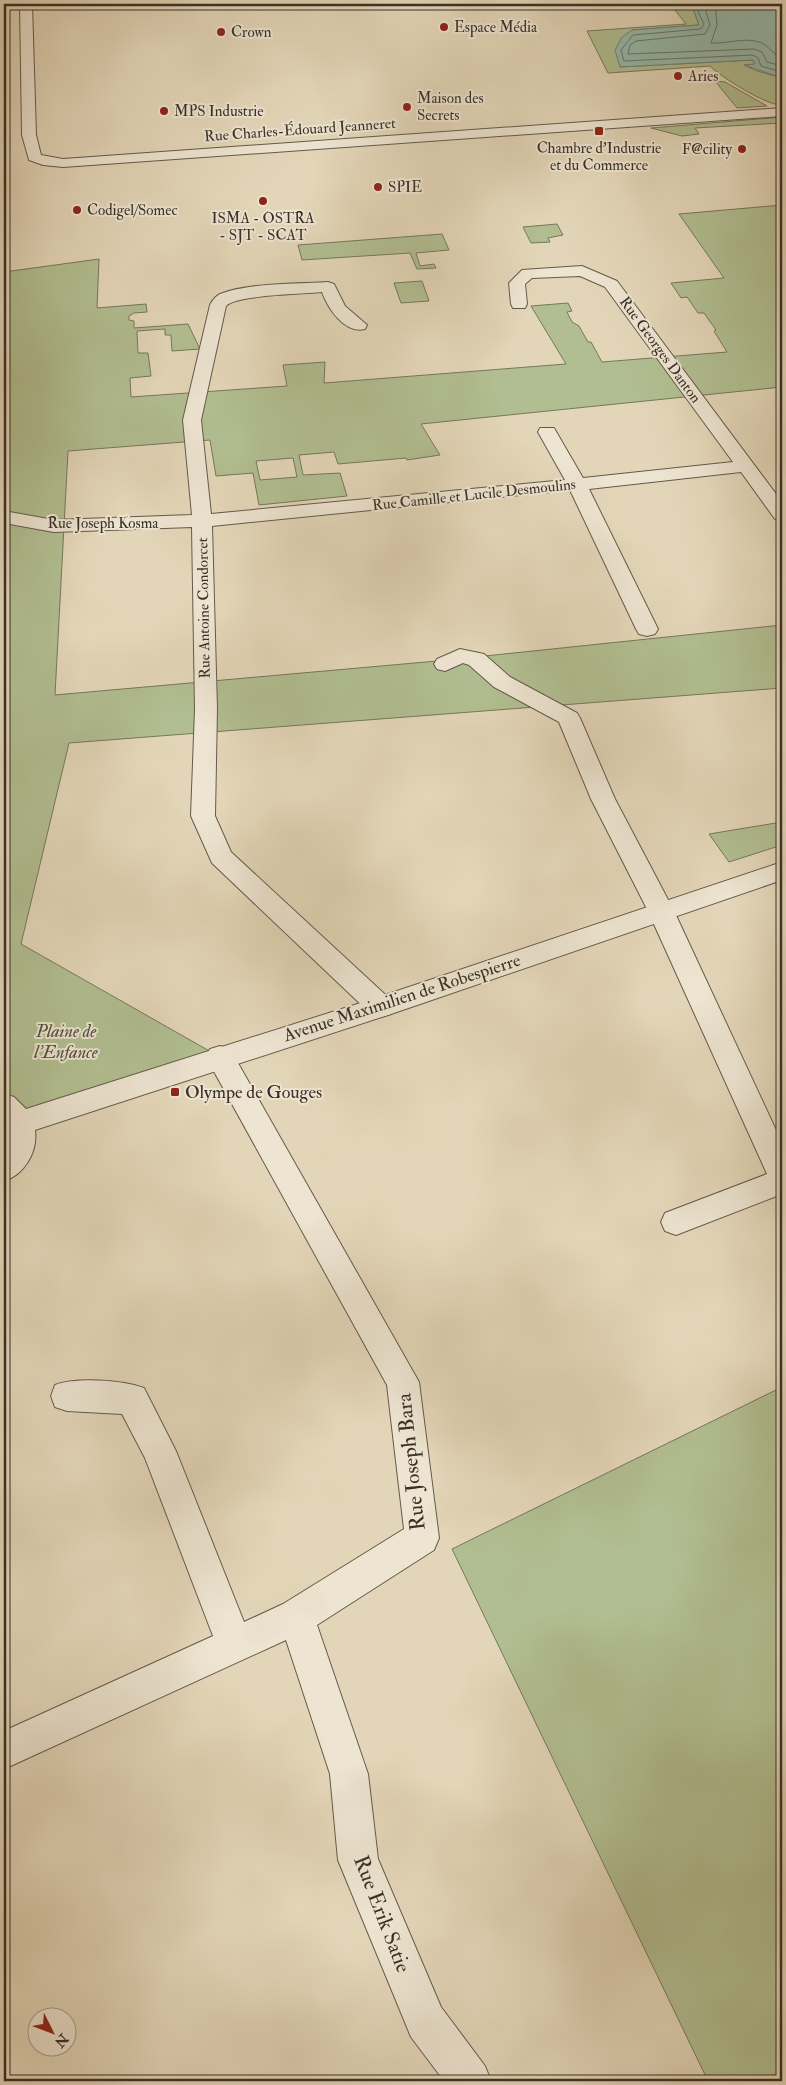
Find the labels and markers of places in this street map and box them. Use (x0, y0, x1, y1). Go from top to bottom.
place label: Espace Média (454, 18, 538, 38)
marker: Espace Média (438, 21, 450, 33)
place label: Crown (231, 23, 272, 42)
marker: Crown (215, 26, 227, 38)
place label: Aries (687, 67, 718, 86)
marker: Aries (672, 70, 684, 82)
place label: Maison des Secrets (417, 89, 484, 125)
marker: Maison des Secrets (401, 101, 413, 113)
place label: MPS Industrie (174, 102, 263, 121)
marker: MPS Industrie (158, 105, 170, 117)
marker: Chambre d'Industrie et du Commerce (593, 125, 605, 137)
place label: Chambre d'Industrie et du Commerce (537, 139, 661, 175)
place label: F@cility (682, 140, 732, 159)
marker: F@cility (736, 143, 748, 155)
place label: SPIE (388, 178, 422, 197)
marker: SPIE (372, 181, 384, 193)
marker: ISMA - OSTRA - SJT - SCAT (257, 195, 269, 207)
place label: Codigel/Somec (87, 201, 177, 220)
marker: Codigel/Somec (71, 204, 83, 216)
place label: ISMA - OSTRA - SJT - SCAT (211, 209, 315, 246)
place label: Olympe de Gouges (185, 1081, 322, 1104)
marker: Olympe de Gouges (169, 1086, 181, 1098)

